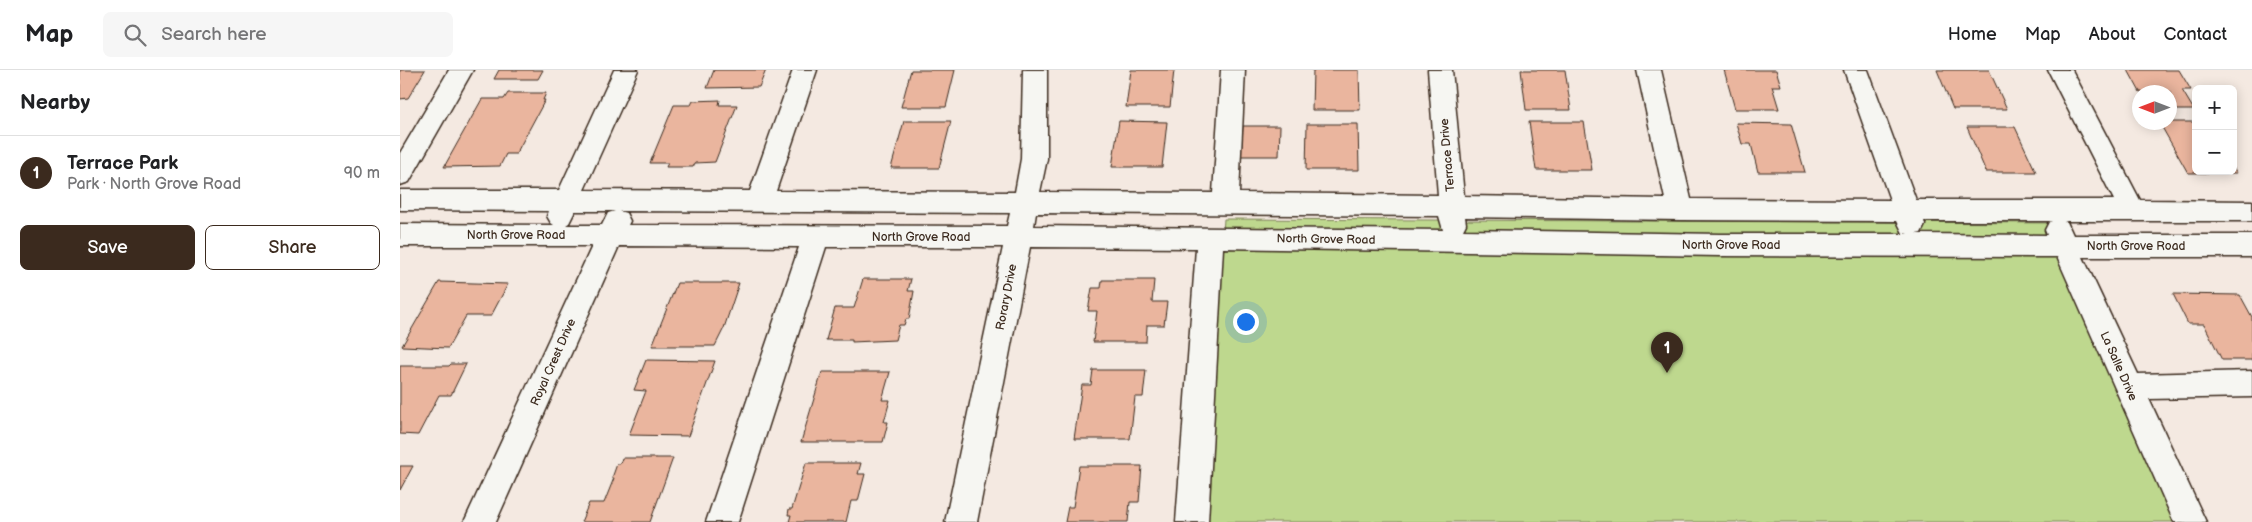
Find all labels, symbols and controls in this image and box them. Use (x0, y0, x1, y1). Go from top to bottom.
search box (103, 12, 453, 57)
text: Map (25, 20, 73, 49)
icon: search (121, 21, 149, 49)
text: Search here (161, 23, 267, 46)
text: Home (1948, 24, 1997, 45)
text: Map (2025, 24, 2061, 45)
text: About (2089, 24, 2136, 45)
text: Contact (2164, 24, 2227, 45)
north arrow (2132, 85, 2177, 130)
map controls (2192, 85, 2237, 175)
button: + (2192, 85, 2237, 130)
text: Nearby (20, 90, 90, 115)
street label: Terrace Drive (1437, 118, 1458, 192)
button: − (2192, 130, 2237, 175)
text: Terrace Park (67, 152, 178, 175)
text: 1 (33, 164, 39, 183)
text: 90 m (344, 164, 380, 183)
text: Park · North Grove Road (67, 175, 241, 194)
button: Save (20, 225, 195, 270)
button: Share (205, 225, 380, 270)
street label: North Grove Road (467, 228, 565, 243)
street label: North Grove Road (872, 230, 970, 245)
street label: North Grove Road (1277, 231, 1376, 248)
street label: North Grove Road (1682, 238, 1780, 253)
street label: North Grove Road (2087, 239, 2185, 254)
street label: Rorary Drive (993, 263, 1020, 332)
your location (1233, 309, 1259, 335)
street label: Royal Crest Drive (528, 316, 579, 408)
street label: La Salle Drive (2097, 329, 2140, 403)
pin: 1 (1651, 332, 1683, 373)

